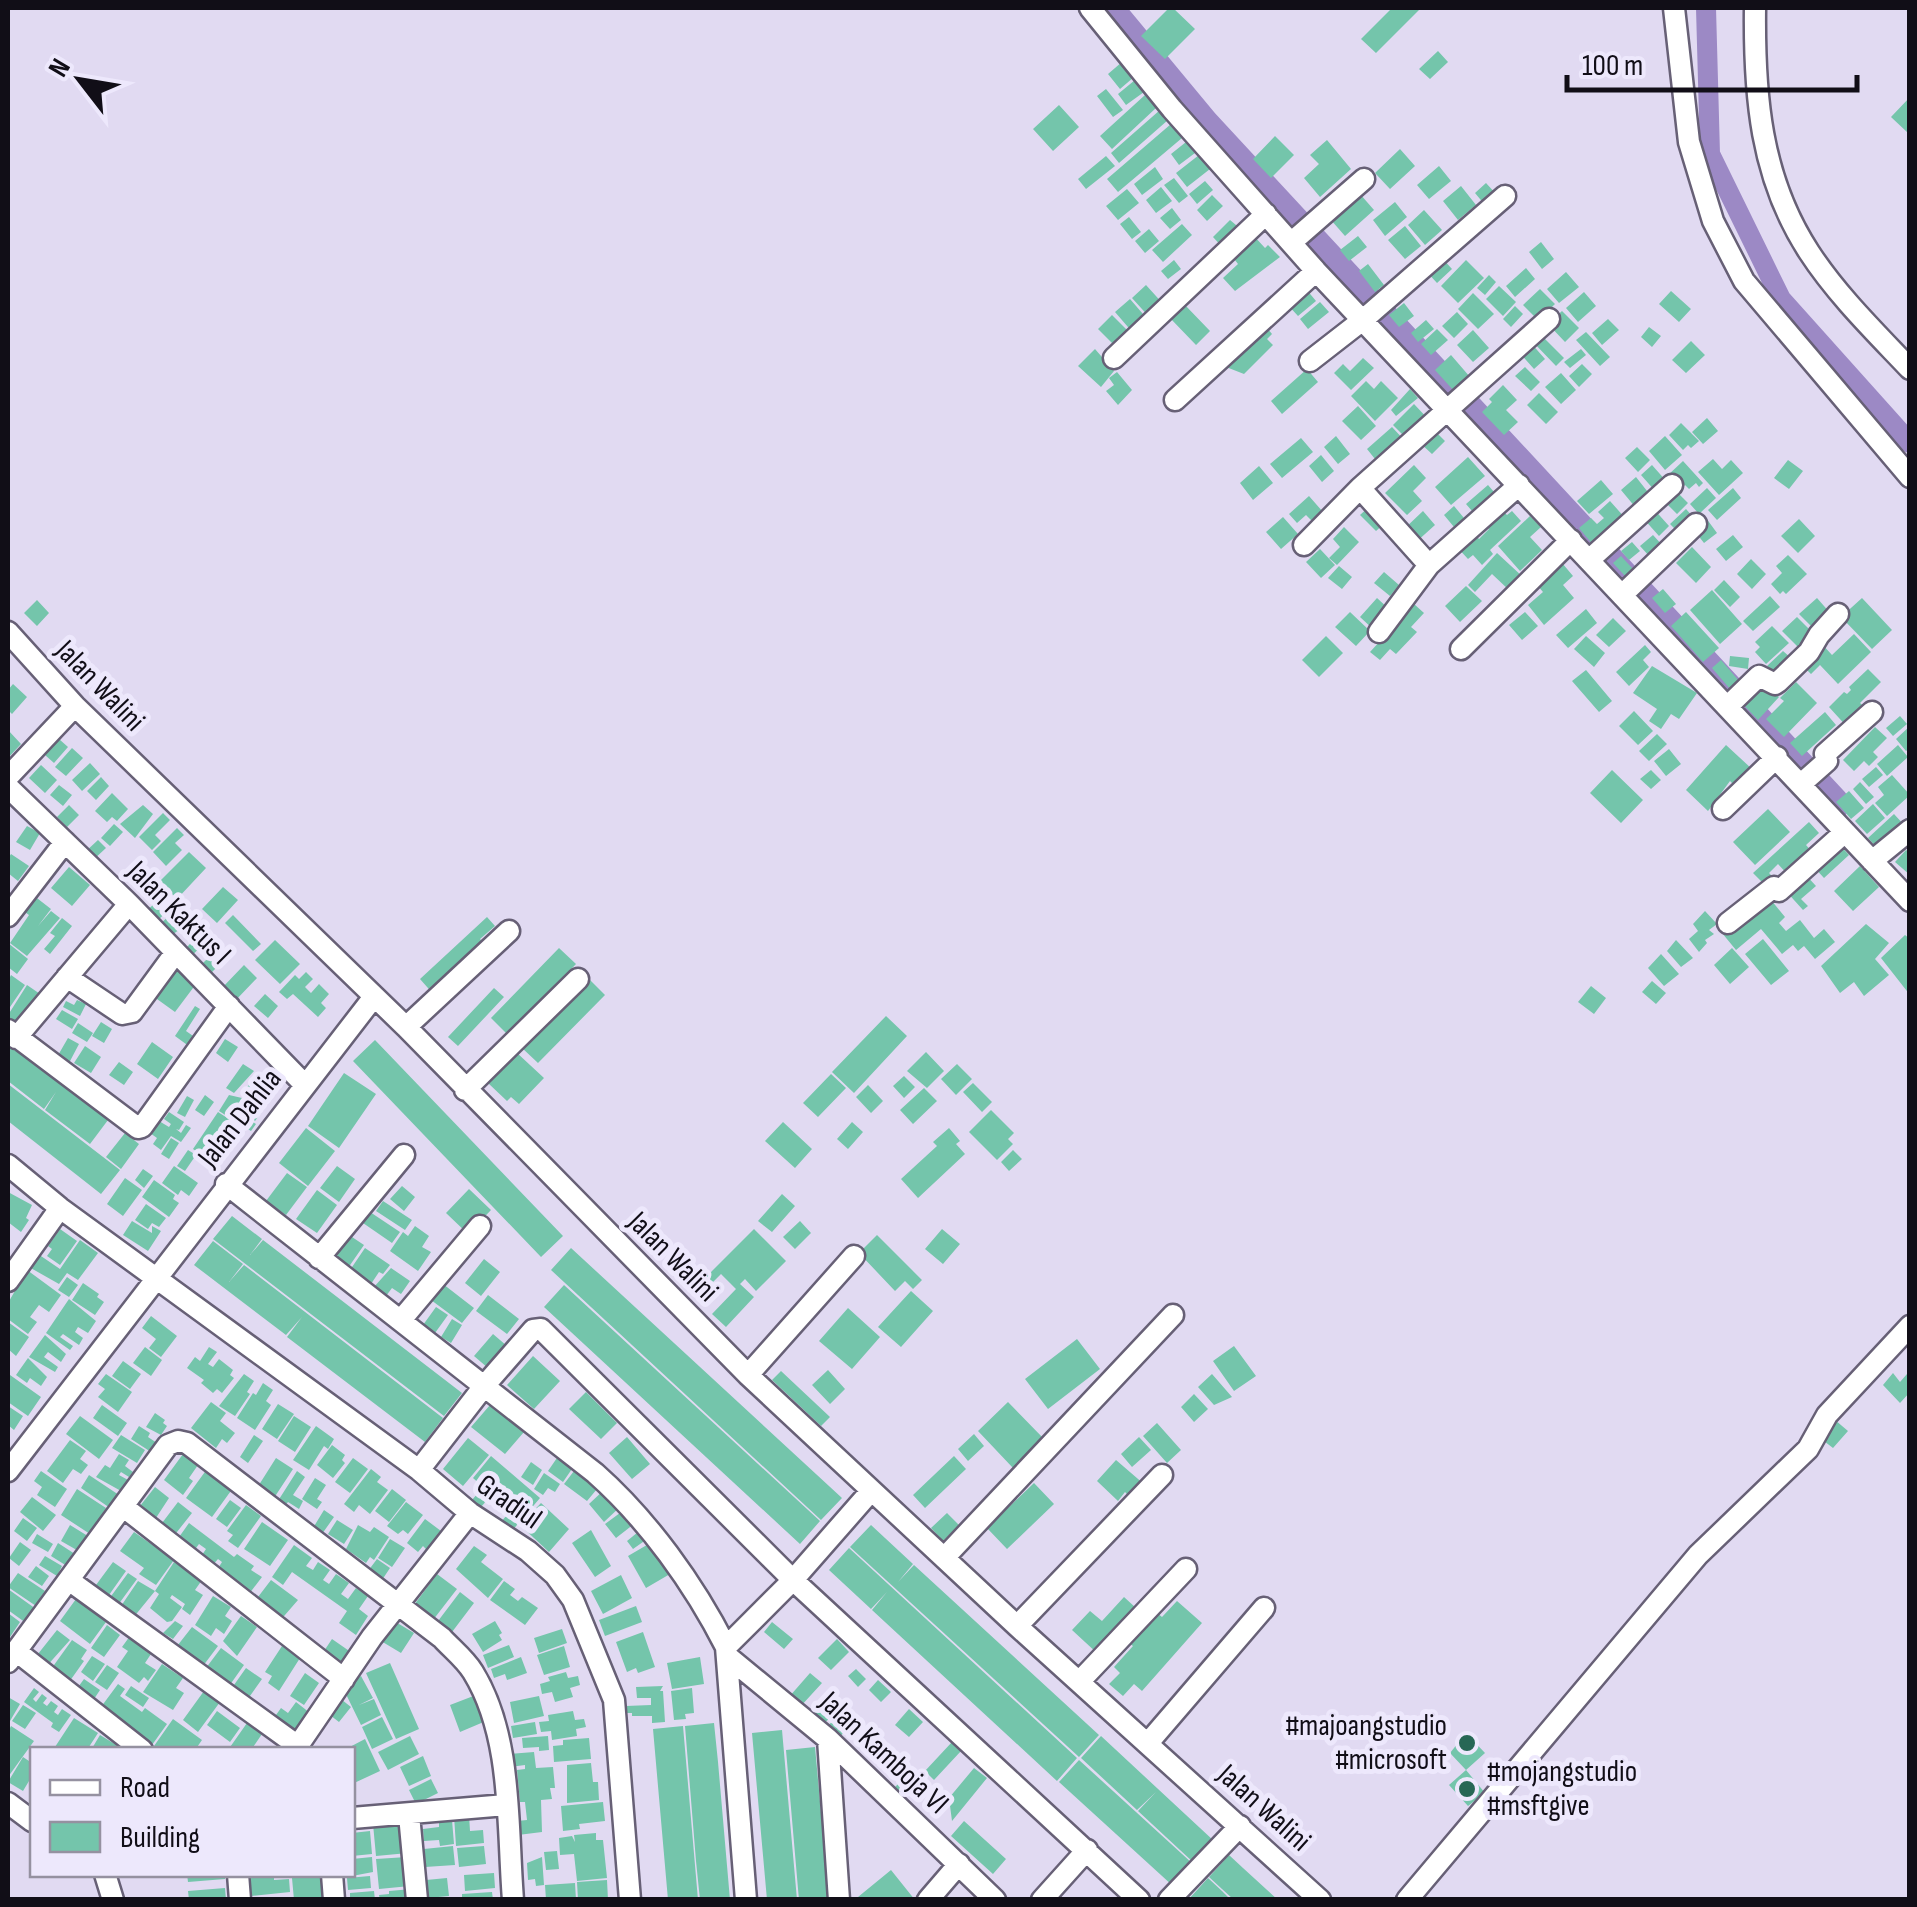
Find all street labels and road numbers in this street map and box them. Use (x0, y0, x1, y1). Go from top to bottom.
street label: Jalan Walini (47, 632, 152, 739)
street label: Jalan Kaktus I (119, 853, 238, 972)
street label: Jalan Dahlia (190, 1062, 290, 1175)
street label: Jalan Walini (620, 1204, 726, 1310)
street label: Gradiul (470, 1467, 548, 1537)
street label: Jalan Kamboja VI (811, 1684, 956, 1822)
street label: Jalan Walini (1209, 1756, 1318, 1859)

